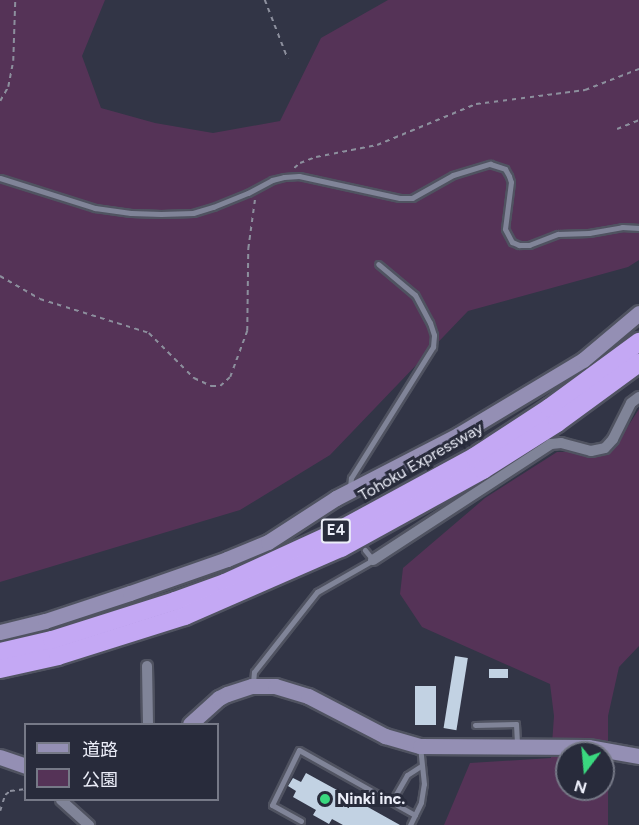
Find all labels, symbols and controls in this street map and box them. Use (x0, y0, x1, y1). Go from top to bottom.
street label: Tohoku Expressway (355, 419, 487, 505)
road number: E4 (320, 519, 352, 543)
legend (24, 723, 219, 801)
text: 道路 (82, 739, 118, 761)
north arrow (555, 741, 615, 801)
text: 公園 (82, 769, 118, 791)
text: N (572, 776, 589, 798)
place label: Ninki inc. (337, 789, 405, 809)
marker: Ninki inc. (318, 792, 332, 806)

